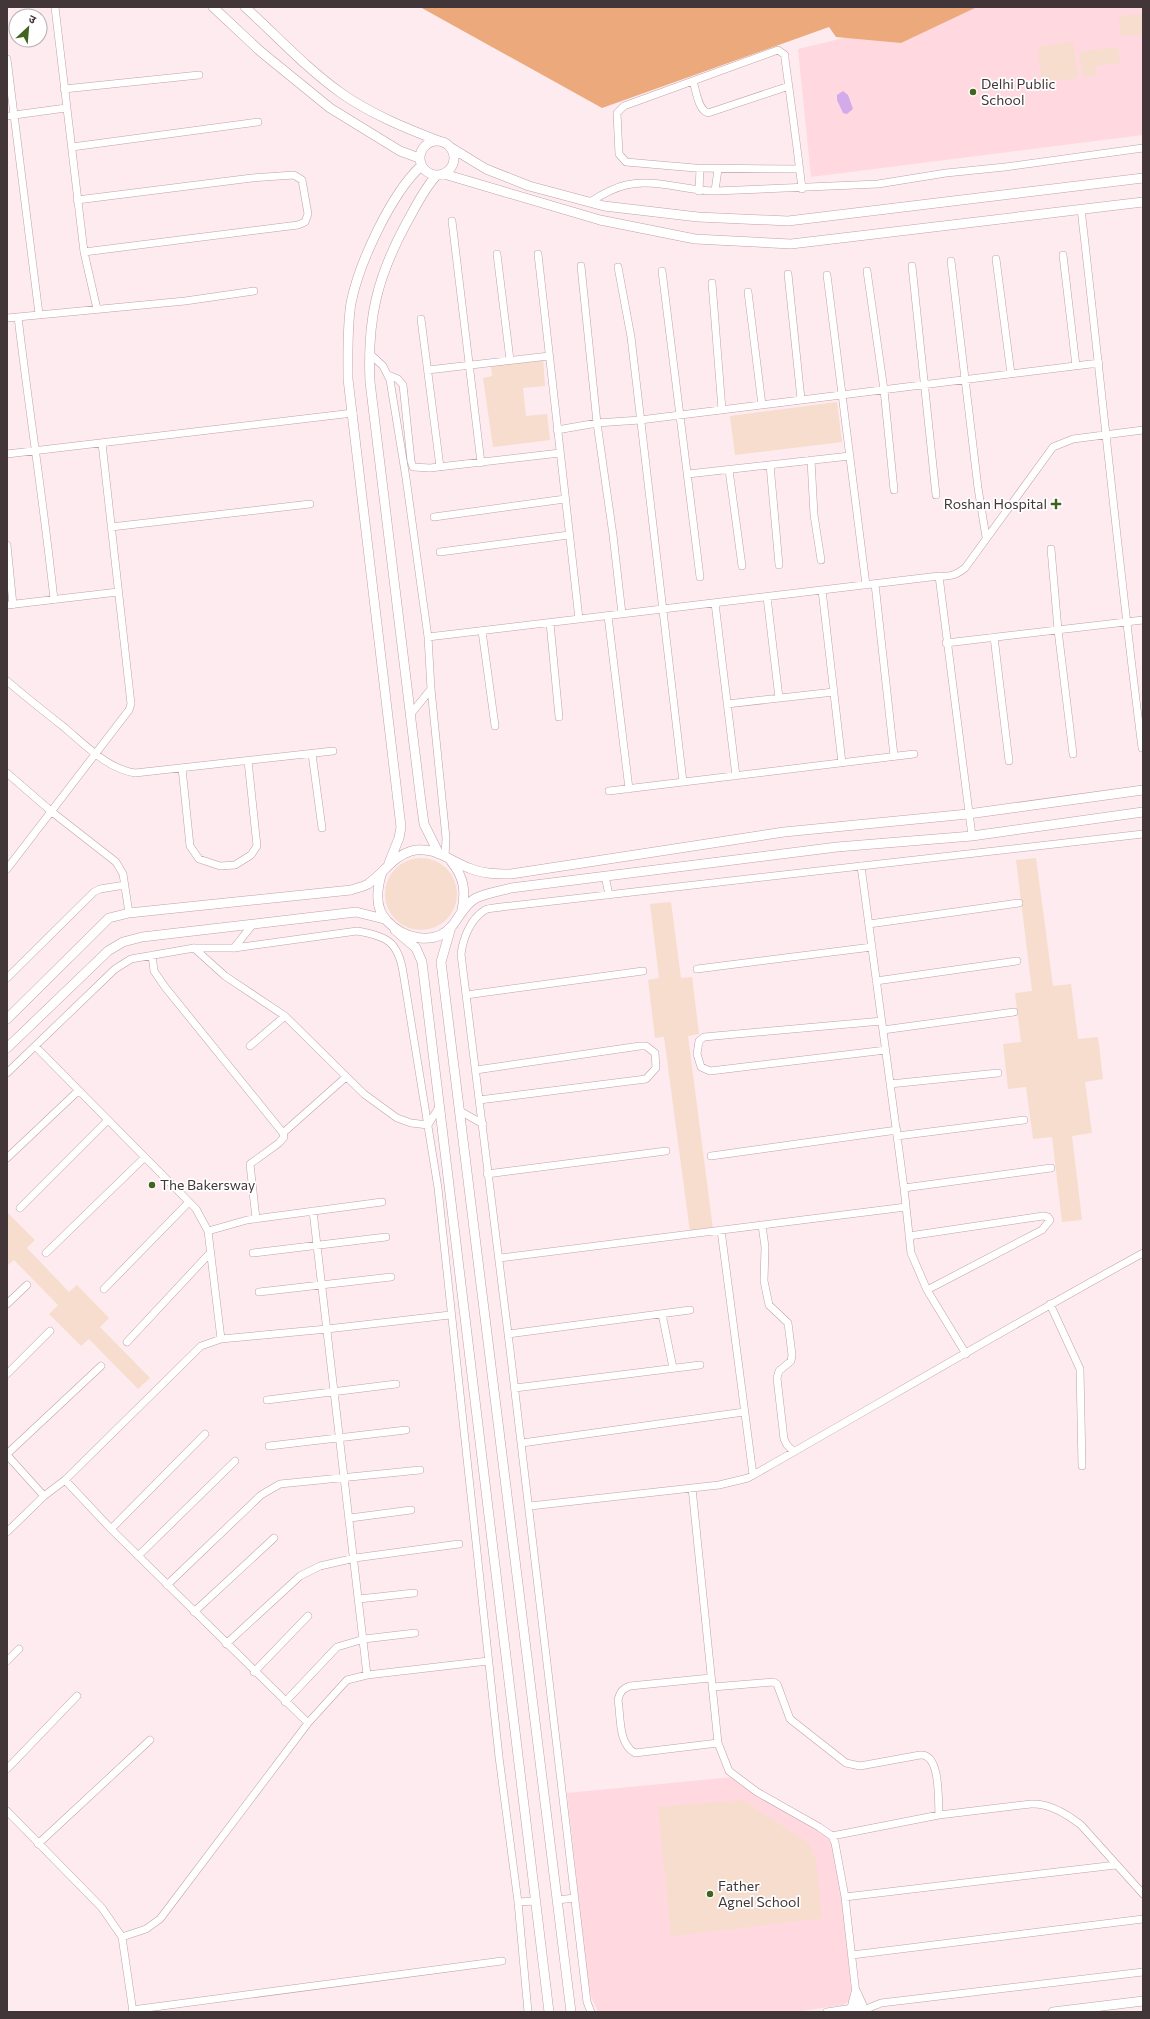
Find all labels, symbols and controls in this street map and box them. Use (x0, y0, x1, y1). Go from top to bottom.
north arrow (8, 8, 48, 48)
text: उ (27, 11, 39, 26)
place label: Delhi Public School (981, 75, 1056, 108)
marker: Delhi Public School (968, 87, 978, 97)
place label: Roshan Hospital (944, 495, 1047, 512)
marker: Roshan Hospital (1050, 498, 1062, 510)
place label: The Bakersway (160, 1176, 255, 1193)
marker: The Bakersway (147, 1180, 157, 1190)
place label: Father Agnel School (718, 1877, 800, 1910)
marker: Father Agnel School (705, 1889, 715, 1899)

